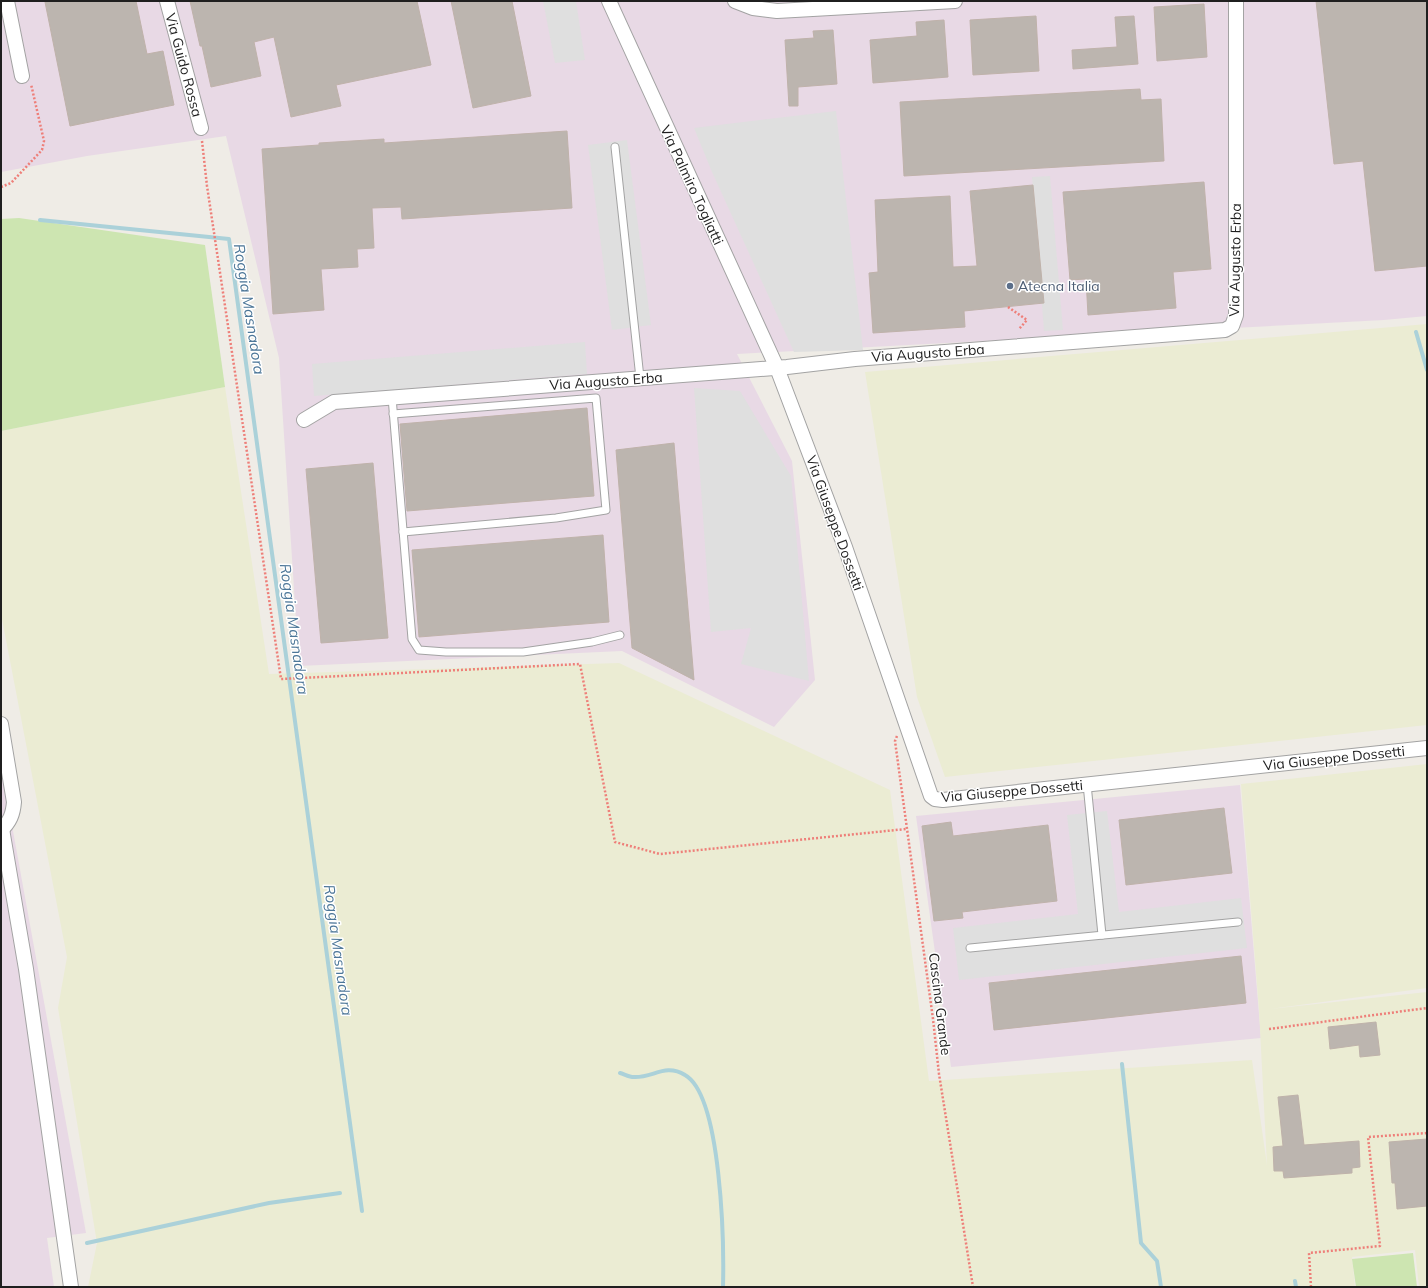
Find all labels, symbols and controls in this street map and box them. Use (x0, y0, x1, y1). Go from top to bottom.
street label: Via Guido Rossa (162, 11, 206, 119)
street label: Via Palmiro Togliatti (656, 122, 728, 248)
street label: Via Augusto Erba (1225, 203, 1245, 317)
water label: Roggia Masnadora (230, 242, 269, 376)
place label: Atecna Italia (1018, 277, 1100, 295)
marker: Atecna Italia (1005, 281, 1015, 291)
street label: Via Augusto Erba (871, 340, 985, 366)
street label: Via Augusto Erba (549, 368, 663, 394)
street label: Via Giuseppe Dossetti (802, 453, 868, 593)
water label: Roggia Masnadora (276, 562, 313, 696)
street label: Via Giuseppe Dossetti (1262, 742, 1406, 774)
street label: Via Giuseppe Dossetti (940, 776, 1084, 806)
water label: Roggia Masnadora (320, 883, 357, 1017)
street label: Cascina Grande (925, 952, 955, 1056)

